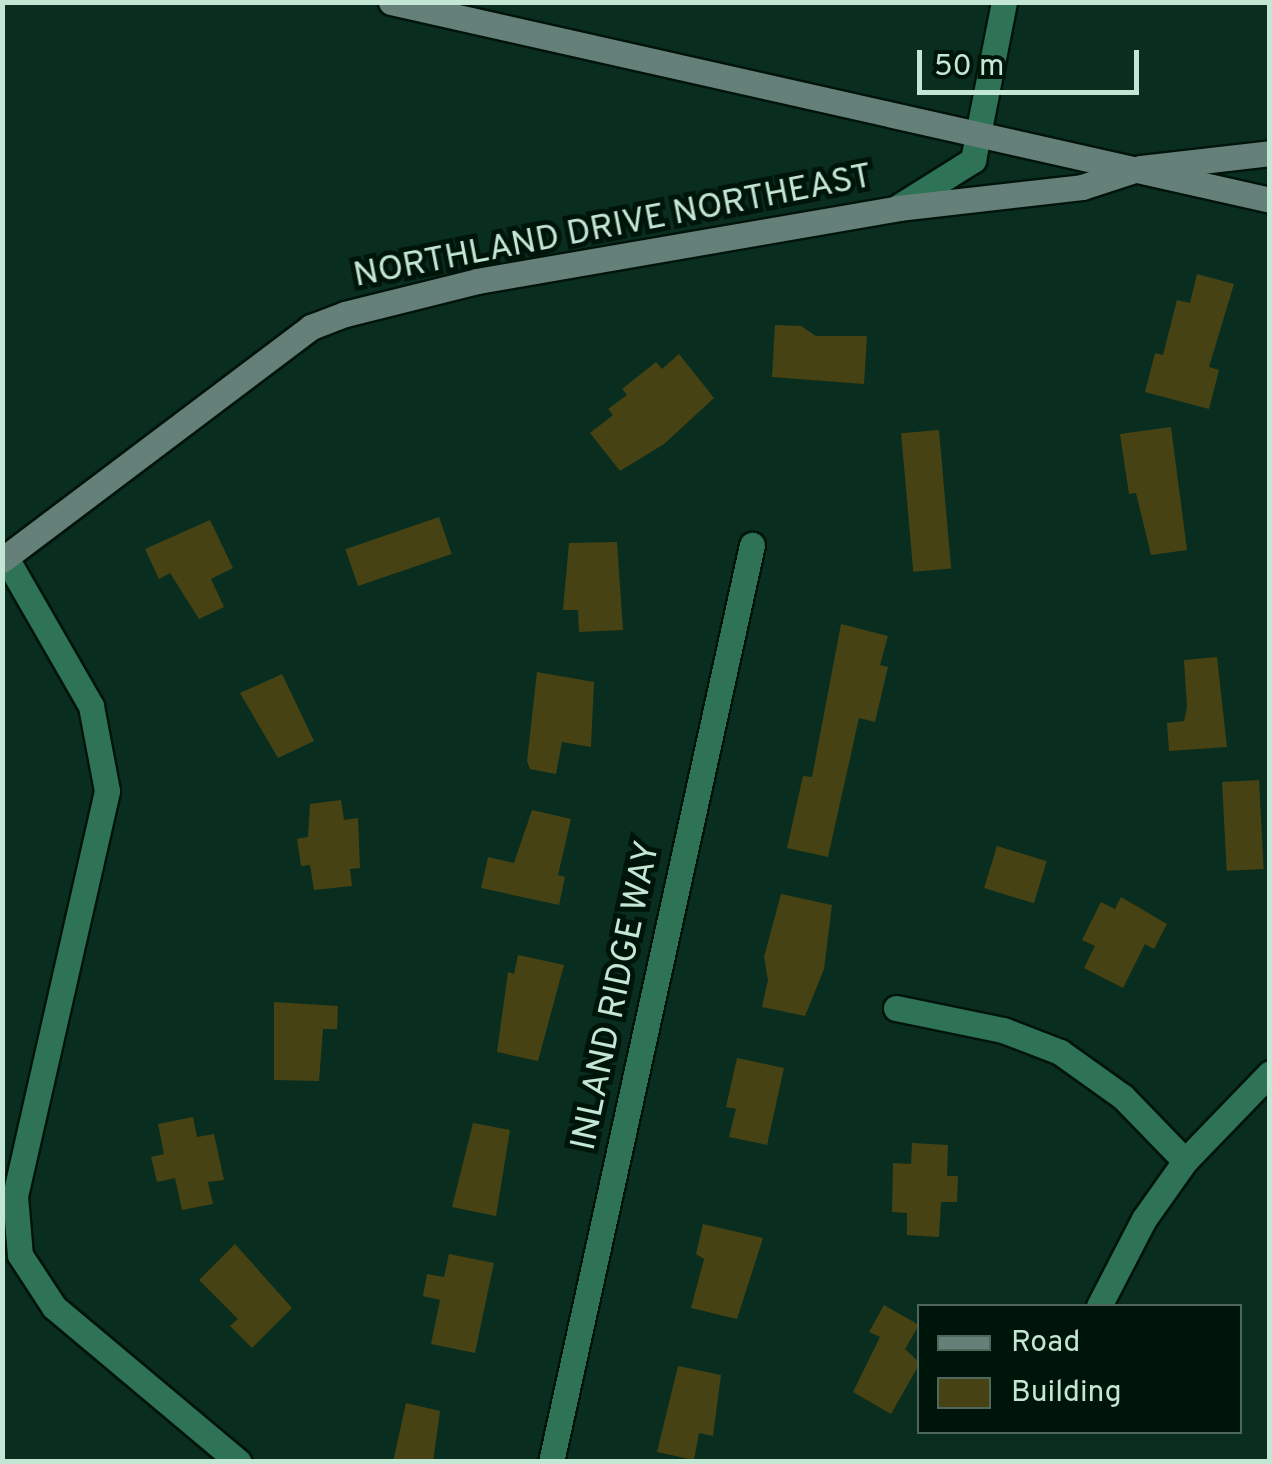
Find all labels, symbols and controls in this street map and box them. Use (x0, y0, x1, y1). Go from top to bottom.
scale bar (922, 30, 1144, 92)
text: 50 m (934, 49, 1004, 86)
street label: NORTHLAND DRIVE NORTHEAST (350, 156, 876, 298)
street label: INLAND RIDGE WAY (564, 837, 670, 1155)
legend (917, 1304, 1242, 1434)
text: Road (1011, 1325, 1080, 1362)
text: Building (1011, 1375, 1122, 1412)

